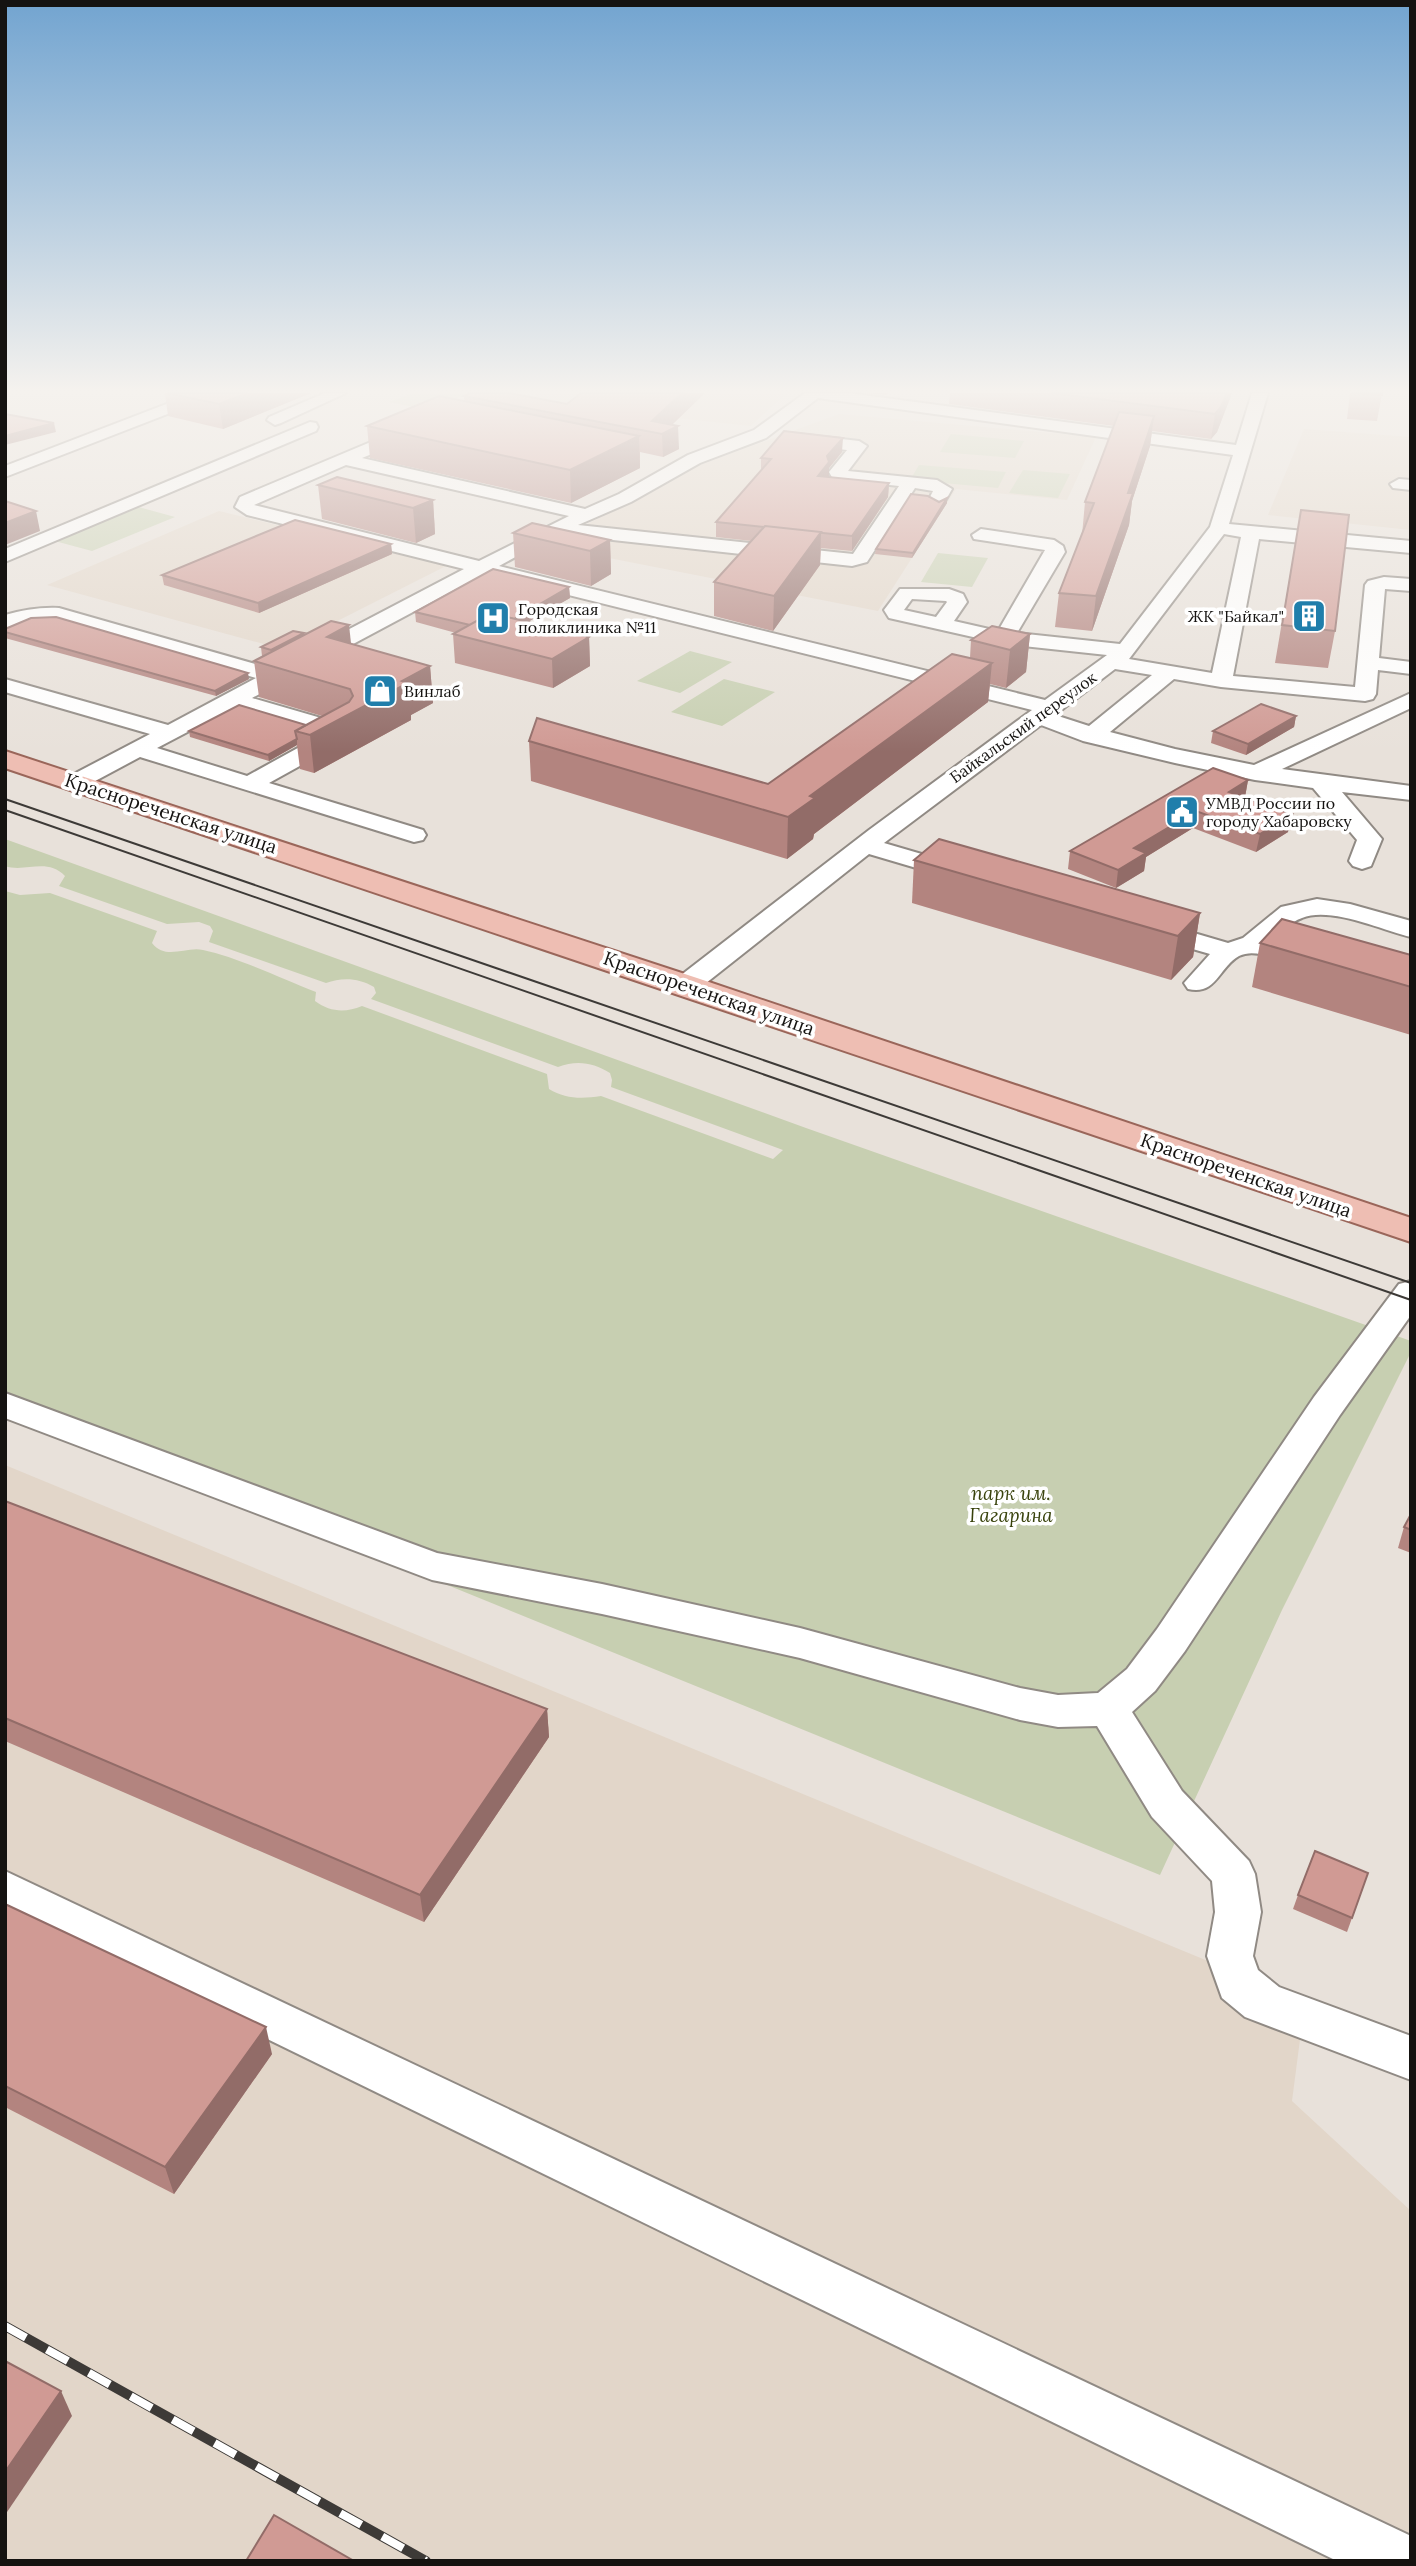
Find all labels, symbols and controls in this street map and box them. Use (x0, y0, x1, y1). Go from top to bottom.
building icon: ЖК "Байкал" (1290, 597, 1328, 635)
hospital icon: Городская поликлиника №11 (474, 599, 512, 637)
place label: Городская поликлиника №11 (518, 599, 656, 637)
place label: ЖК "Байкал" (1188, 606, 1284, 626)
street label: Байкальский переулок (946, 667, 1101, 787)
shop icon: Винлаб (361, 672, 399, 710)
place label: Винлаб (404, 681, 461, 701)
street label: Краснореченская улица (62, 767, 280, 859)
public building icon: УМВД России по городу Хабаровску (1163, 793, 1201, 831)
place label: УМВД России по городу Хабаровску (1205, 793, 1352, 831)
street label: Краснореченская улица (600, 946, 818, 1040)
street label: Краснореченская улица (1137, 1128, 1355, 1222)
park label: парк им. Гагарина (969, 1481, 1053, 1527)

